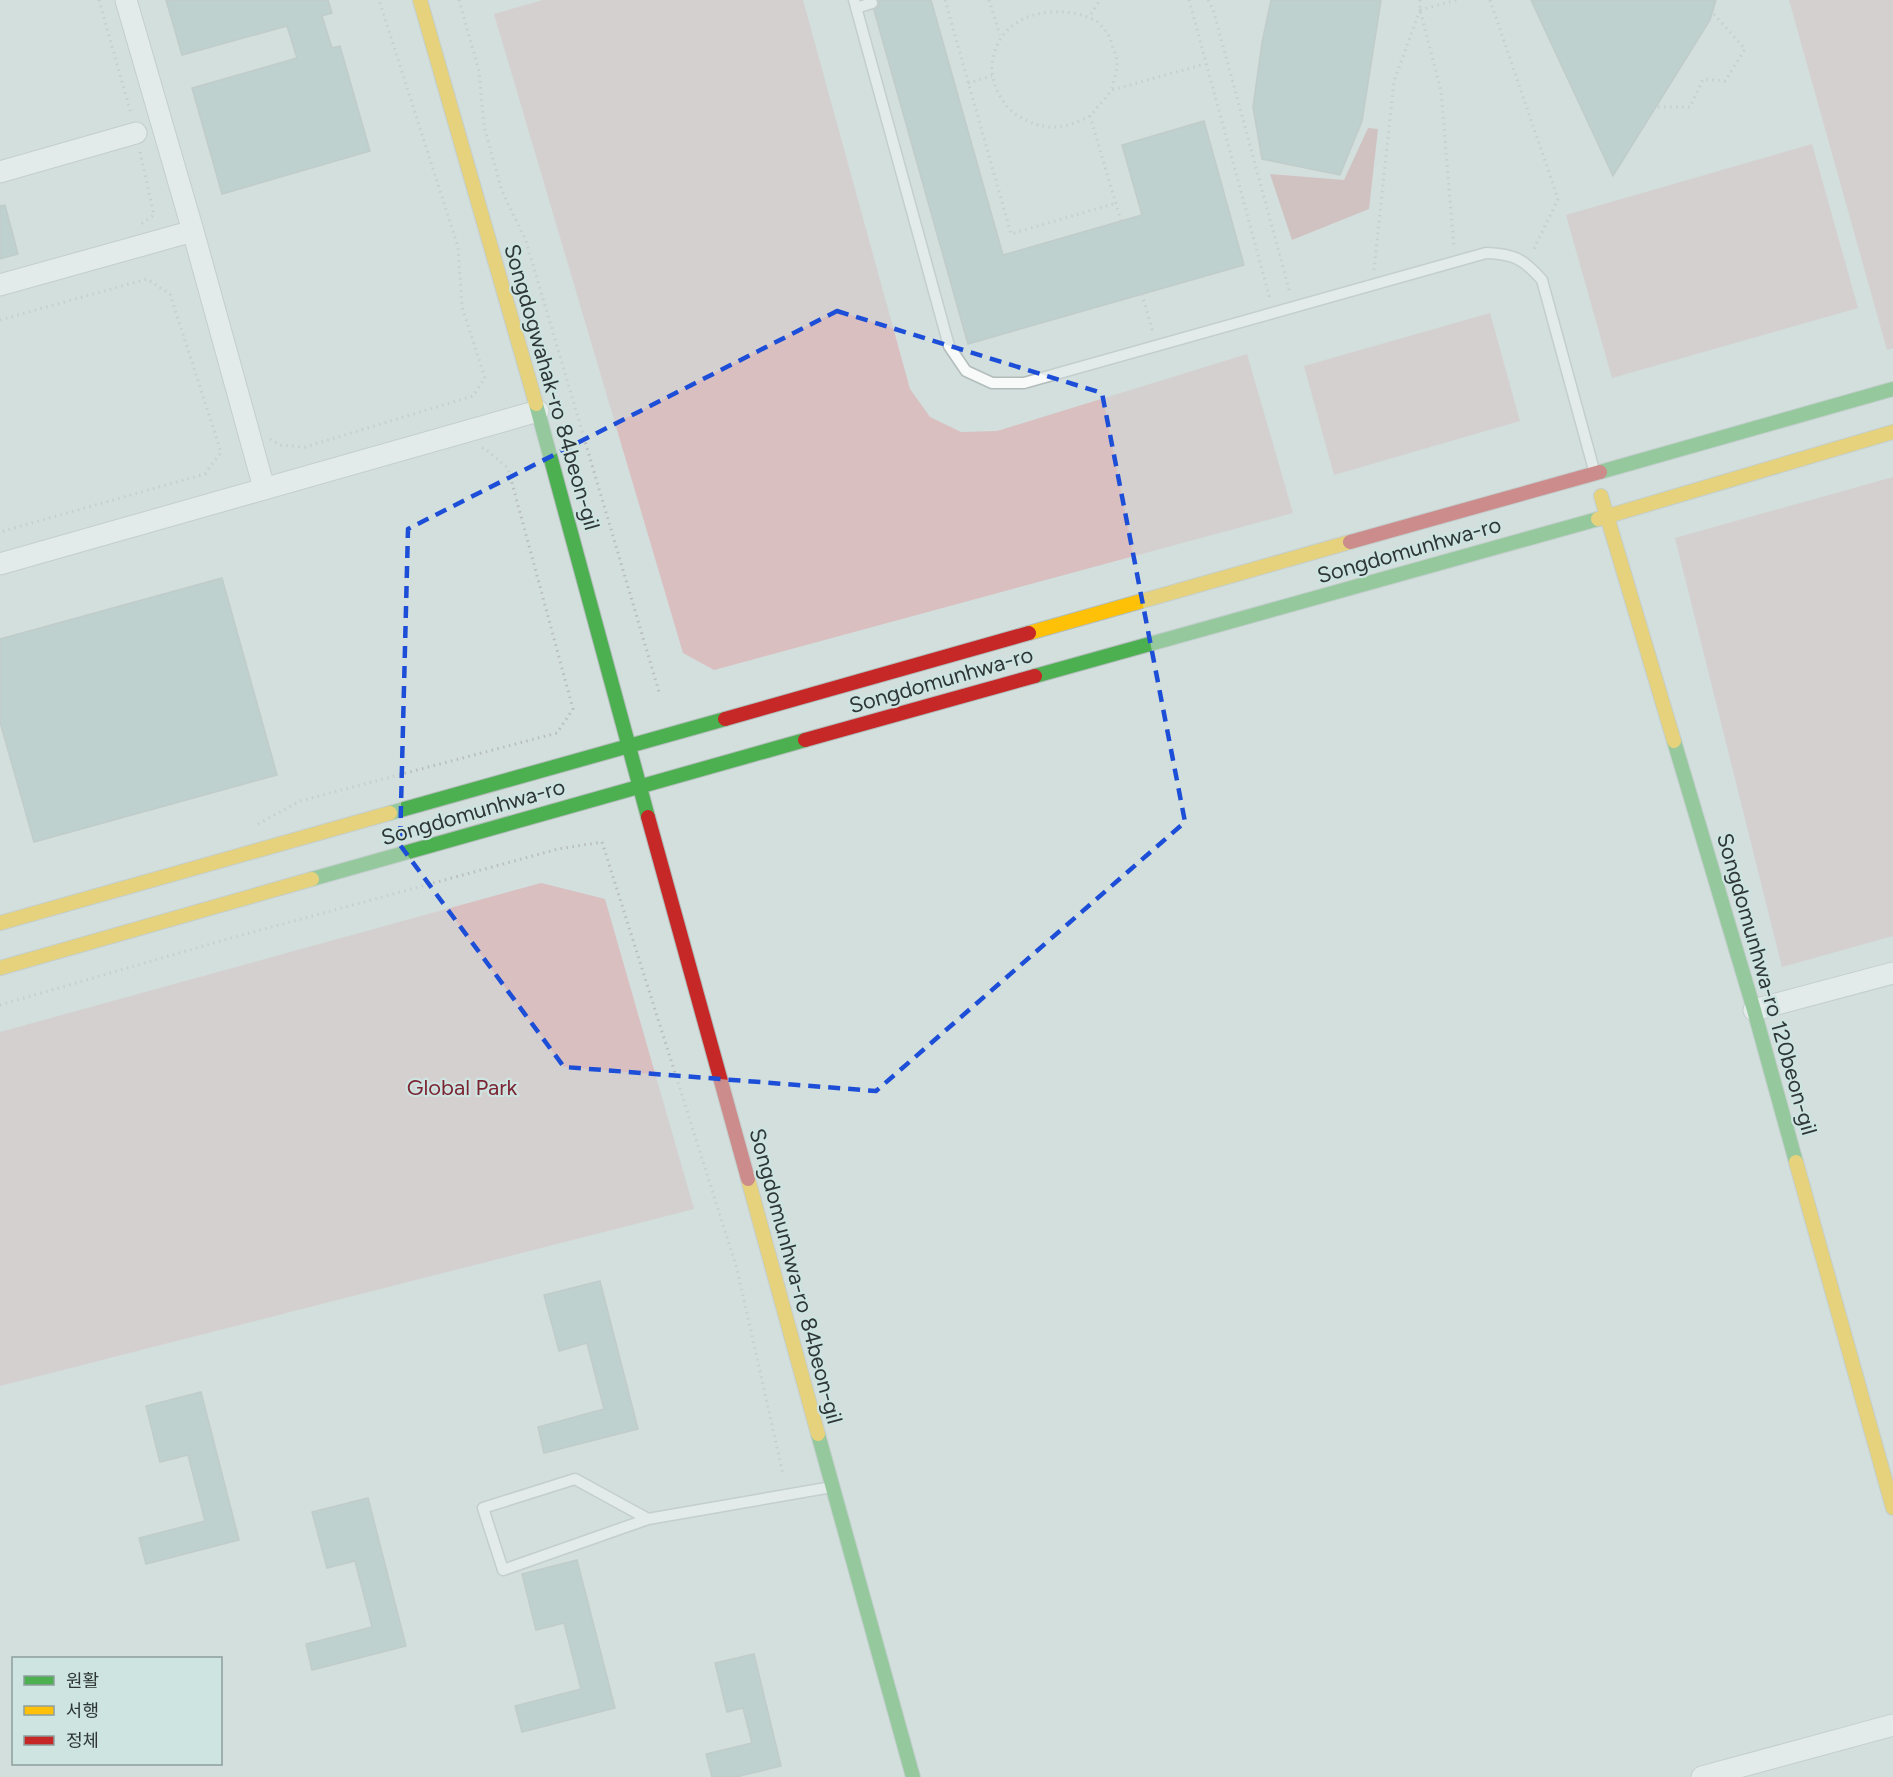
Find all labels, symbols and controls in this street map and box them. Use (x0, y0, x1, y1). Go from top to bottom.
street label: Songdogwahak-ro 84beon-gil (498, 241, 606, 533)
street label: Songdomunhwa-ro (1314, 511, 1504, 589)
street label: Songdomunhwa-ro (846, 641, 1036, 719)
street label: Songdomunhwa-ro (378, 773, 568, 851)
street label: Songdomunhwa-ro 120beon-gil (1711, 830, 1823, 1138)
park label: Global Park (407, 1074, 518, 1101)
street label: Songdomunhwa-ro 84beon-gil (744, 1125, 848, 1427)
legend (12, 1657, 222, 1765)
text: 원활 (66, 1670, 99, 1692)
text: 서행 (66, 1700, 99, 1722)
text: 정체 (66, 1730, 99, 1752)

